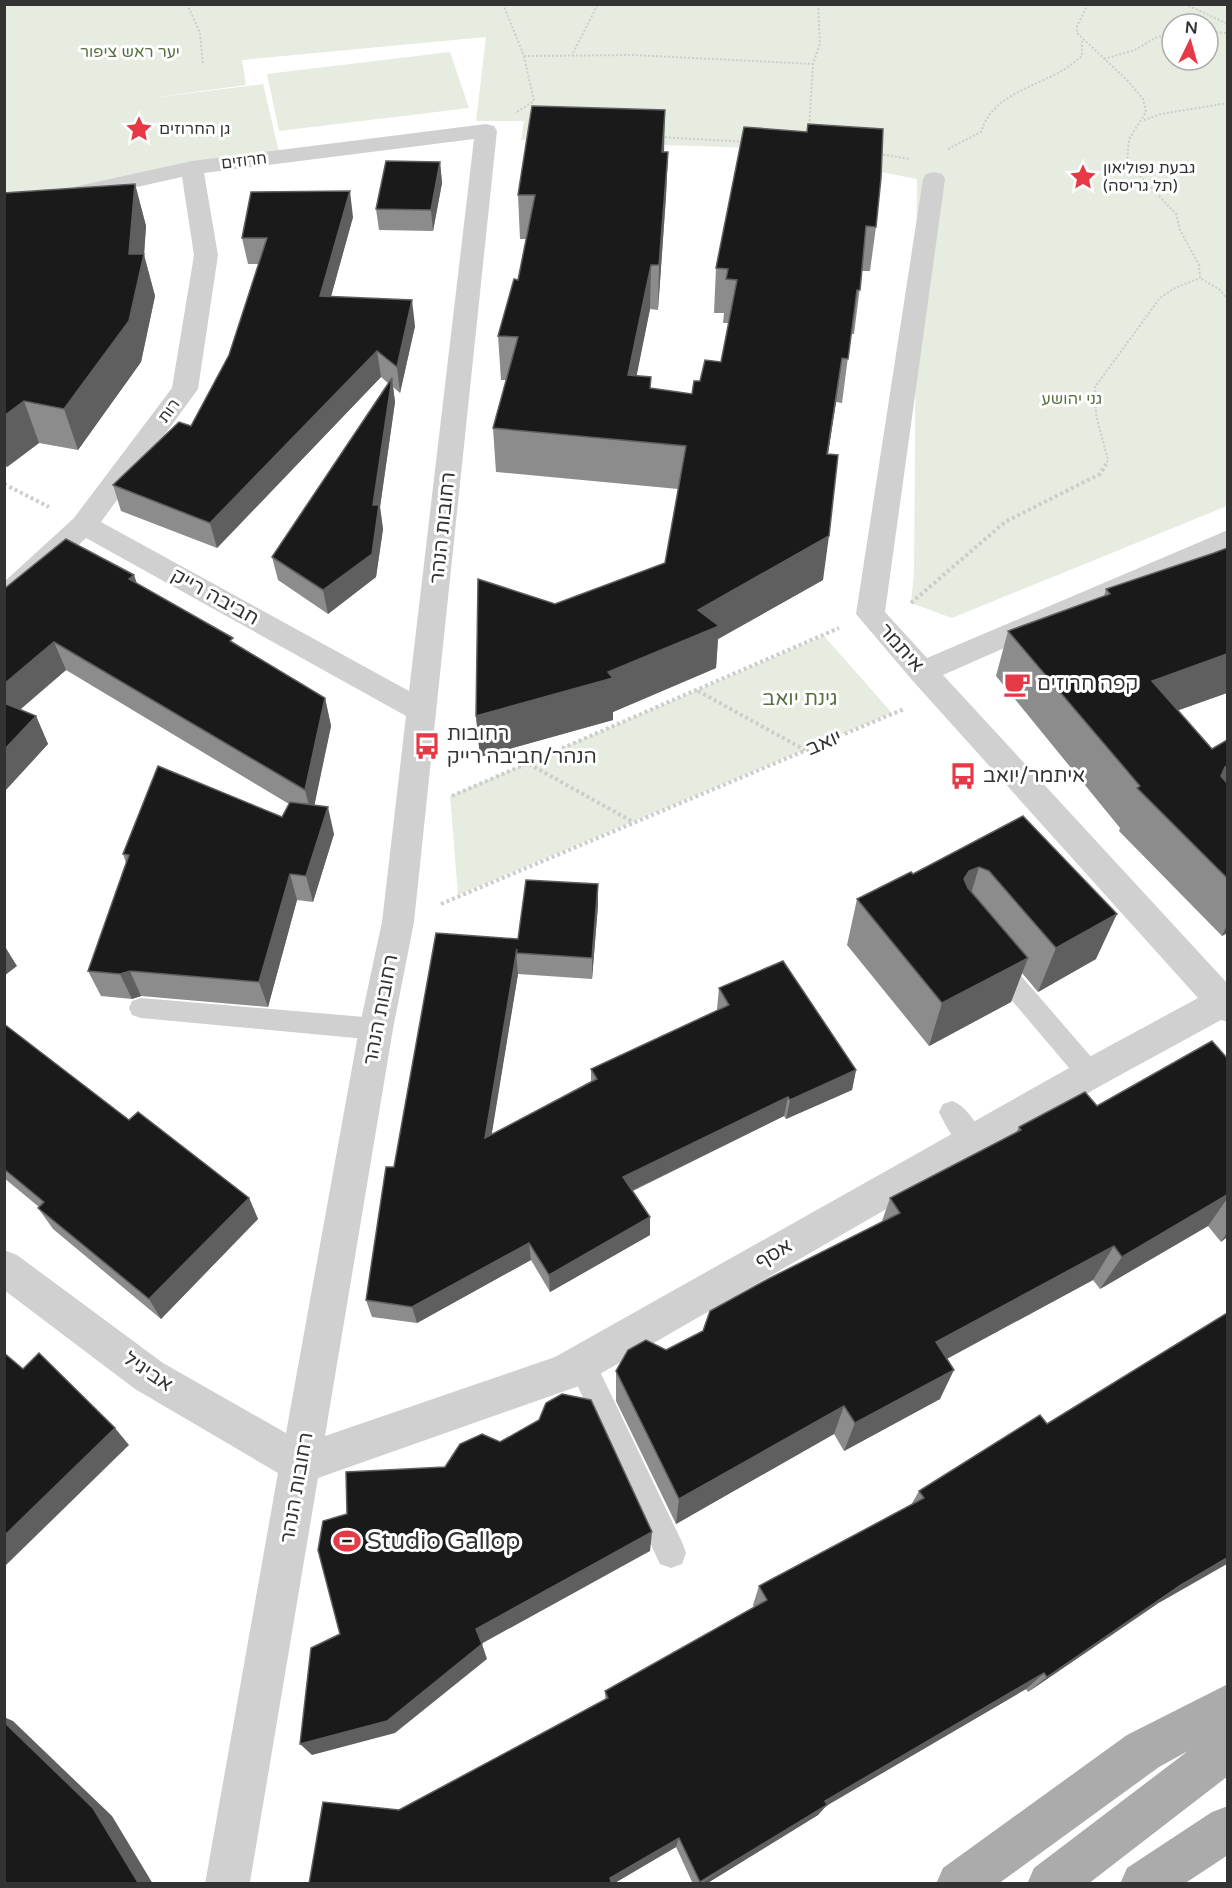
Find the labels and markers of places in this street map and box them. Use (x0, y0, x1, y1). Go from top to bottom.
place icon: גן החרוזים (124, 114, 154, 144)
place label: גן החרוזים (159, 119, 231, 139)
place label: גבעת נפוליאון (תל גריסה) (1103, 158, 1196, 196)
place icon: גבעת נפוליאון (תל גריסה) (1068, 162, 1098, 192)
cafe icon: קפה חרוזים (1002, 669, 1032, 699)
place label: קפה חרוזים (1037, 672, 1138, 696)
place label: רחובות הנהר/חביבה רייק (447, 722, 597, 769)
bus stop icon: רחובות הנהר/חביבה רייק (412, 731, 442, 761)
bus stop icon: איתמר/יואב (948, 761, 978, 791)
place label: איתמר/יואב (983, 764, 1085, 788)
sports icon: Studio Gallop (332, 1526, 362, 1556)
place label: Studio Gallop (367, 1527, 520, 1556)

